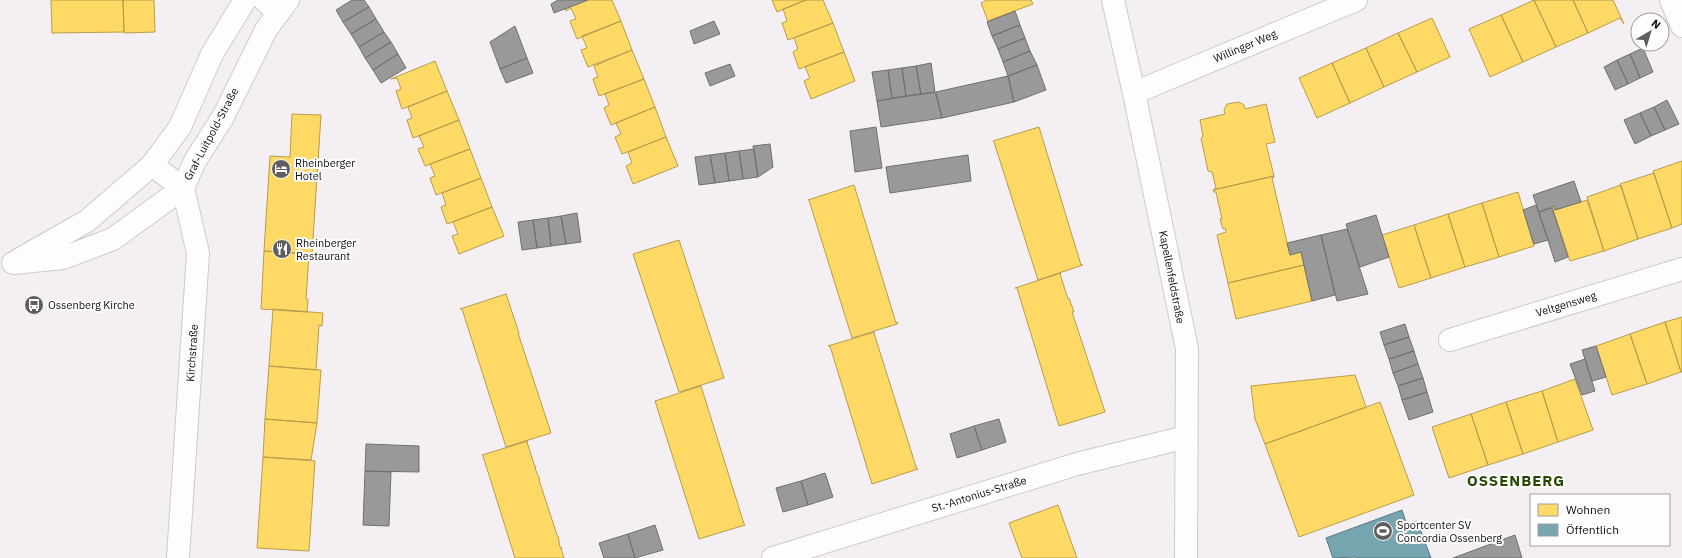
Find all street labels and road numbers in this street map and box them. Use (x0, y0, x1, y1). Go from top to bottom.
street label: Willinger Weg (1211, 26, 1279, 66)
street label: Graf-Luitpold-Straße (181, 85, 241, 183)
street label: Kapellenfeldstraße (1156, 229, 1188, 325)
street label: Veltgensweg (1534, 288, 1598, 320)
street label: Kirchstraße (183, 324, 201, 382)
street label: St.-Antonius-Straße (930, 473, 1028, 515)

